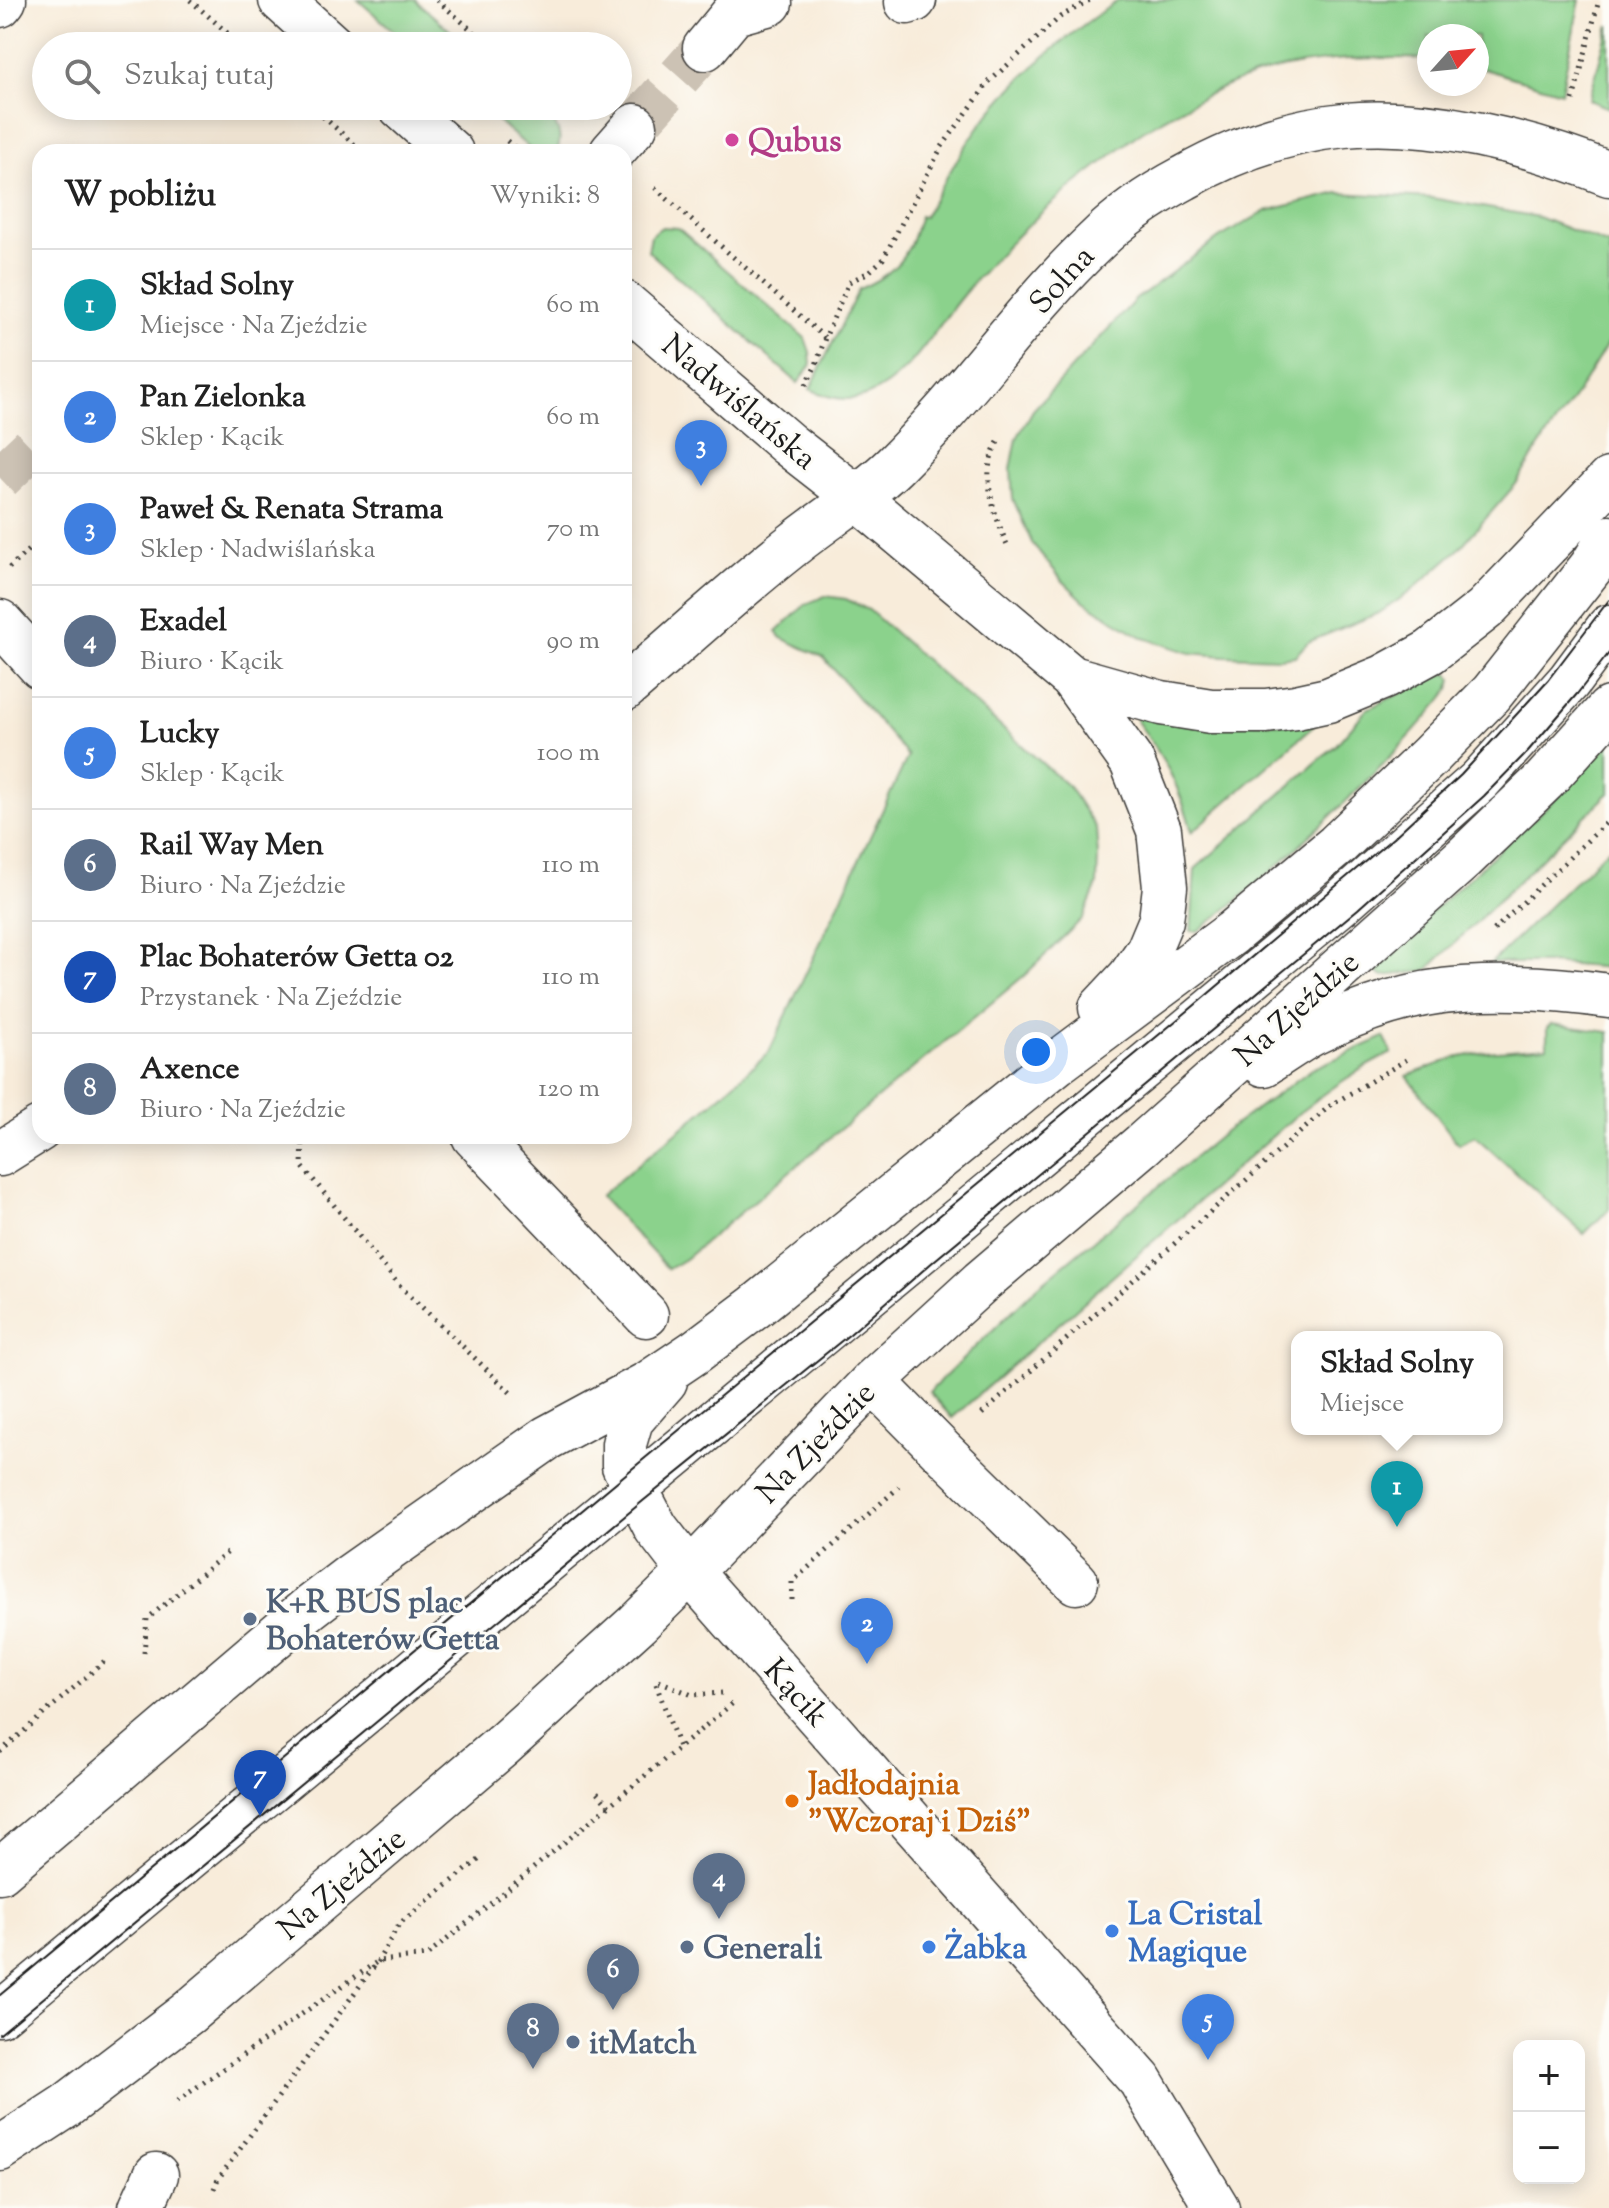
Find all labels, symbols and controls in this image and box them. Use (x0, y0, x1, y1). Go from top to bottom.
north arrow (1417, 24, 1489, 96)
search box (32, 32, 632, 120)
icon: search (60, 54, 104, 98)
text: Szukaj tutaj (124, 55, 275, 98)
place label: Qubus (748, 120, 841, 166)
marker: Qubus (723, 131, 741, 149)
text: W pobliżu (64, 172, 216, 221)
text: Wyniki: 8 (490, 178, 600, 215)
street label: Solna (1020, 236, 1107, 326)
text: Skład Solny (140, 265, 294, 308)
text: 1 (86, 287, 94, 324)
text: 60 m (546, 287, 600, 324)
text: Miejsce · Na Zjeździe (140, 308, 368, 345)
street label: Nadwiślańska (650, 324, 826, 482)
text: Pan Zielonka (140, 377, 306, 420)
text: 2 (84, 399, 96, 436)
text: 60 m (546, 399, 600, 436)
text: Sklep · Kącik (140, 420, 284, 457)
pin: 3 (675, 420, 727, 486)
text: Paweł & Renata Strama (140, 489, 443, 532)
text: 3 (85, 511, 95, 548)
text: 70 m (547, 511, 600, 548)
text: Sklep · Nadwiślańska (140, 532, 375, 569)
text: Exadel (140, 601, 227, 644)
text: 4 (83, 623, 97, 660)
text: 90 m (547, 623, 600, 660)
text: Biuro · Kącik (140, 644, 284, 681)
text: Lucky (140, 713, 220, 756)
text: 5 (86, 735, 94, 772)
text: 100 m (537, 735, 600, 772)
text: Sklep · Kącik (140, 756, 284, 793)
text: Rail Way Men (140, 825, 324, 868)
text: 6 (84, 847, 96, 884)
text: 110 m (542, 847, 600, 884)
text: Biuro · Na Zjeździe (140, 868, 346, 905)
text: Plac Bohaterów Getta 02 (140, 937, 454, 980)
street label: Na Zjeździe (1225, 941, 1371, 1079)
text: 7 (83, 959, 97, 996)
text: 110 m (542, 959, 600, 996)
text: Przystanek · Na Zjeździe (140, 980, 402, 1017)
your location (1016, 1032, 1056, 1072)
text: Axence (140, 1049, 239, 1092)
text: 8 (83, 1071, 97, 1108)
text: 120 m (538, 1071, 600, 1108)
text: Biuro · Na Zjeździe (140, 1092, 346, 1129)
popup (1291, 1331, 1503, 1435)
text: Skład Solny (1320, 1343, 1474, 1386)
street label: Na Zjeździe (747, 1372, 887, 1516)
text: Miejsce (1320, 1386, 1404, 1423)
pin: 1 (1371, 1461, 1423, 1527)
place label: K+R BUS plac Bohaterów Getta (266, 1581, 500, 1664)
pin: 2 (841, 1598, 893, 1664)
marker: K+R BUS plac Bohaterów Getta (241, 1610, 259, 1628)
street label: Kącik (751, 1649, 838, 1739)
pin: 7 (234, 1750, 286, 1816)
place label: Jadłodajnia "Wczoraj i Dziś" (806, 1763, 1031, 1846)
marker: Jadłodajnia "Wczoraj i Dziś" (783, 1792, 801, 1810)
street label: Na Zjeździe (269, 1818, 417, 1953)
pin: 4 (693, 1853, 745, 1919)
place label: La Cristal Magique (1128, 1893, 1263, 1976)
marker: La Cristal Magique (1103, 1922, 1121, 1940)
place label: Generali (703, 1927, 822, 1973)
place label: Żabka (945, 1927, 1027, 1973)
marker: Generali (678, 1938, 696, 1956)
marker: Żabka (920, 1938, 938, 1956)
pin: 6 (587, 1944, 639, 2010)
pin: 5 (1182, 1994, 1234, 2060)
pin: 8 (507, 2003, 559, 2069)
place label: itMatch (589, 2022, 697, 2068)
marker: itMatch (564, 2033, 582, 2051)
map controls (1513, 2040, 1585, 2184)
button: + (1513, 2040, 1585, 2112)
button: − (1513, 2112, 1585, 2184)

